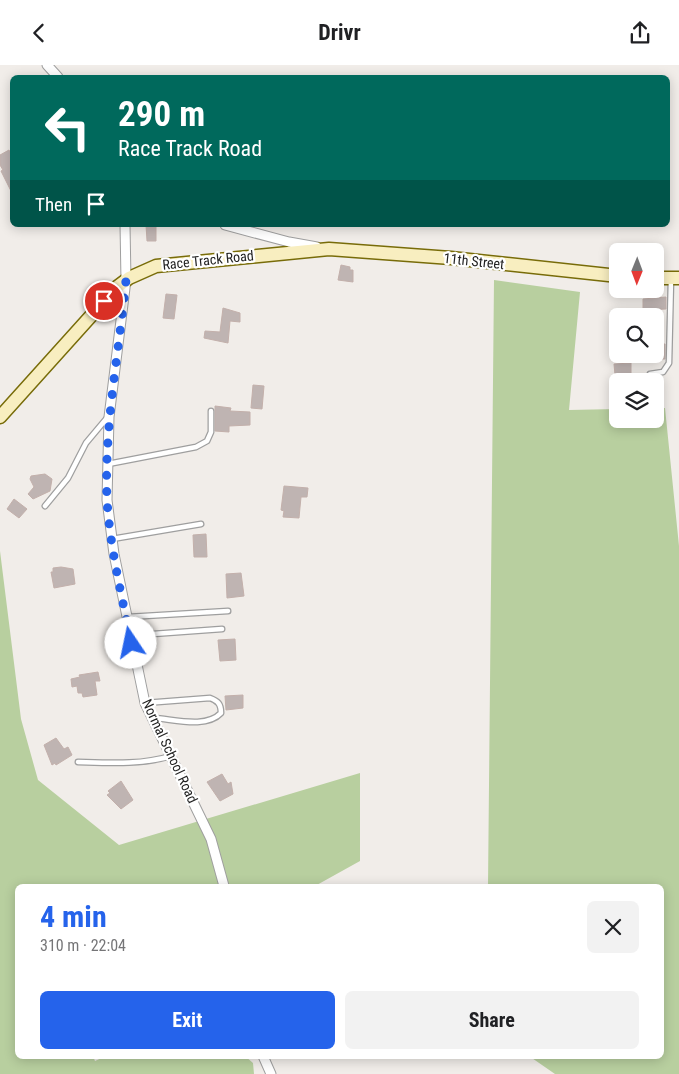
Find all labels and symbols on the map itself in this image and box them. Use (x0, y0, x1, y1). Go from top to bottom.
north arrow (609, 243, 664, 297)
street label: Race Track Road (162, 247, 254, 273)
street label: 11th Street (443, 250, 505, 272)
pin (83, 280, 125, 322)
position arrow (104, 616, 156, 668)
street label: Normal School Road (139, 697, 201, 805)

